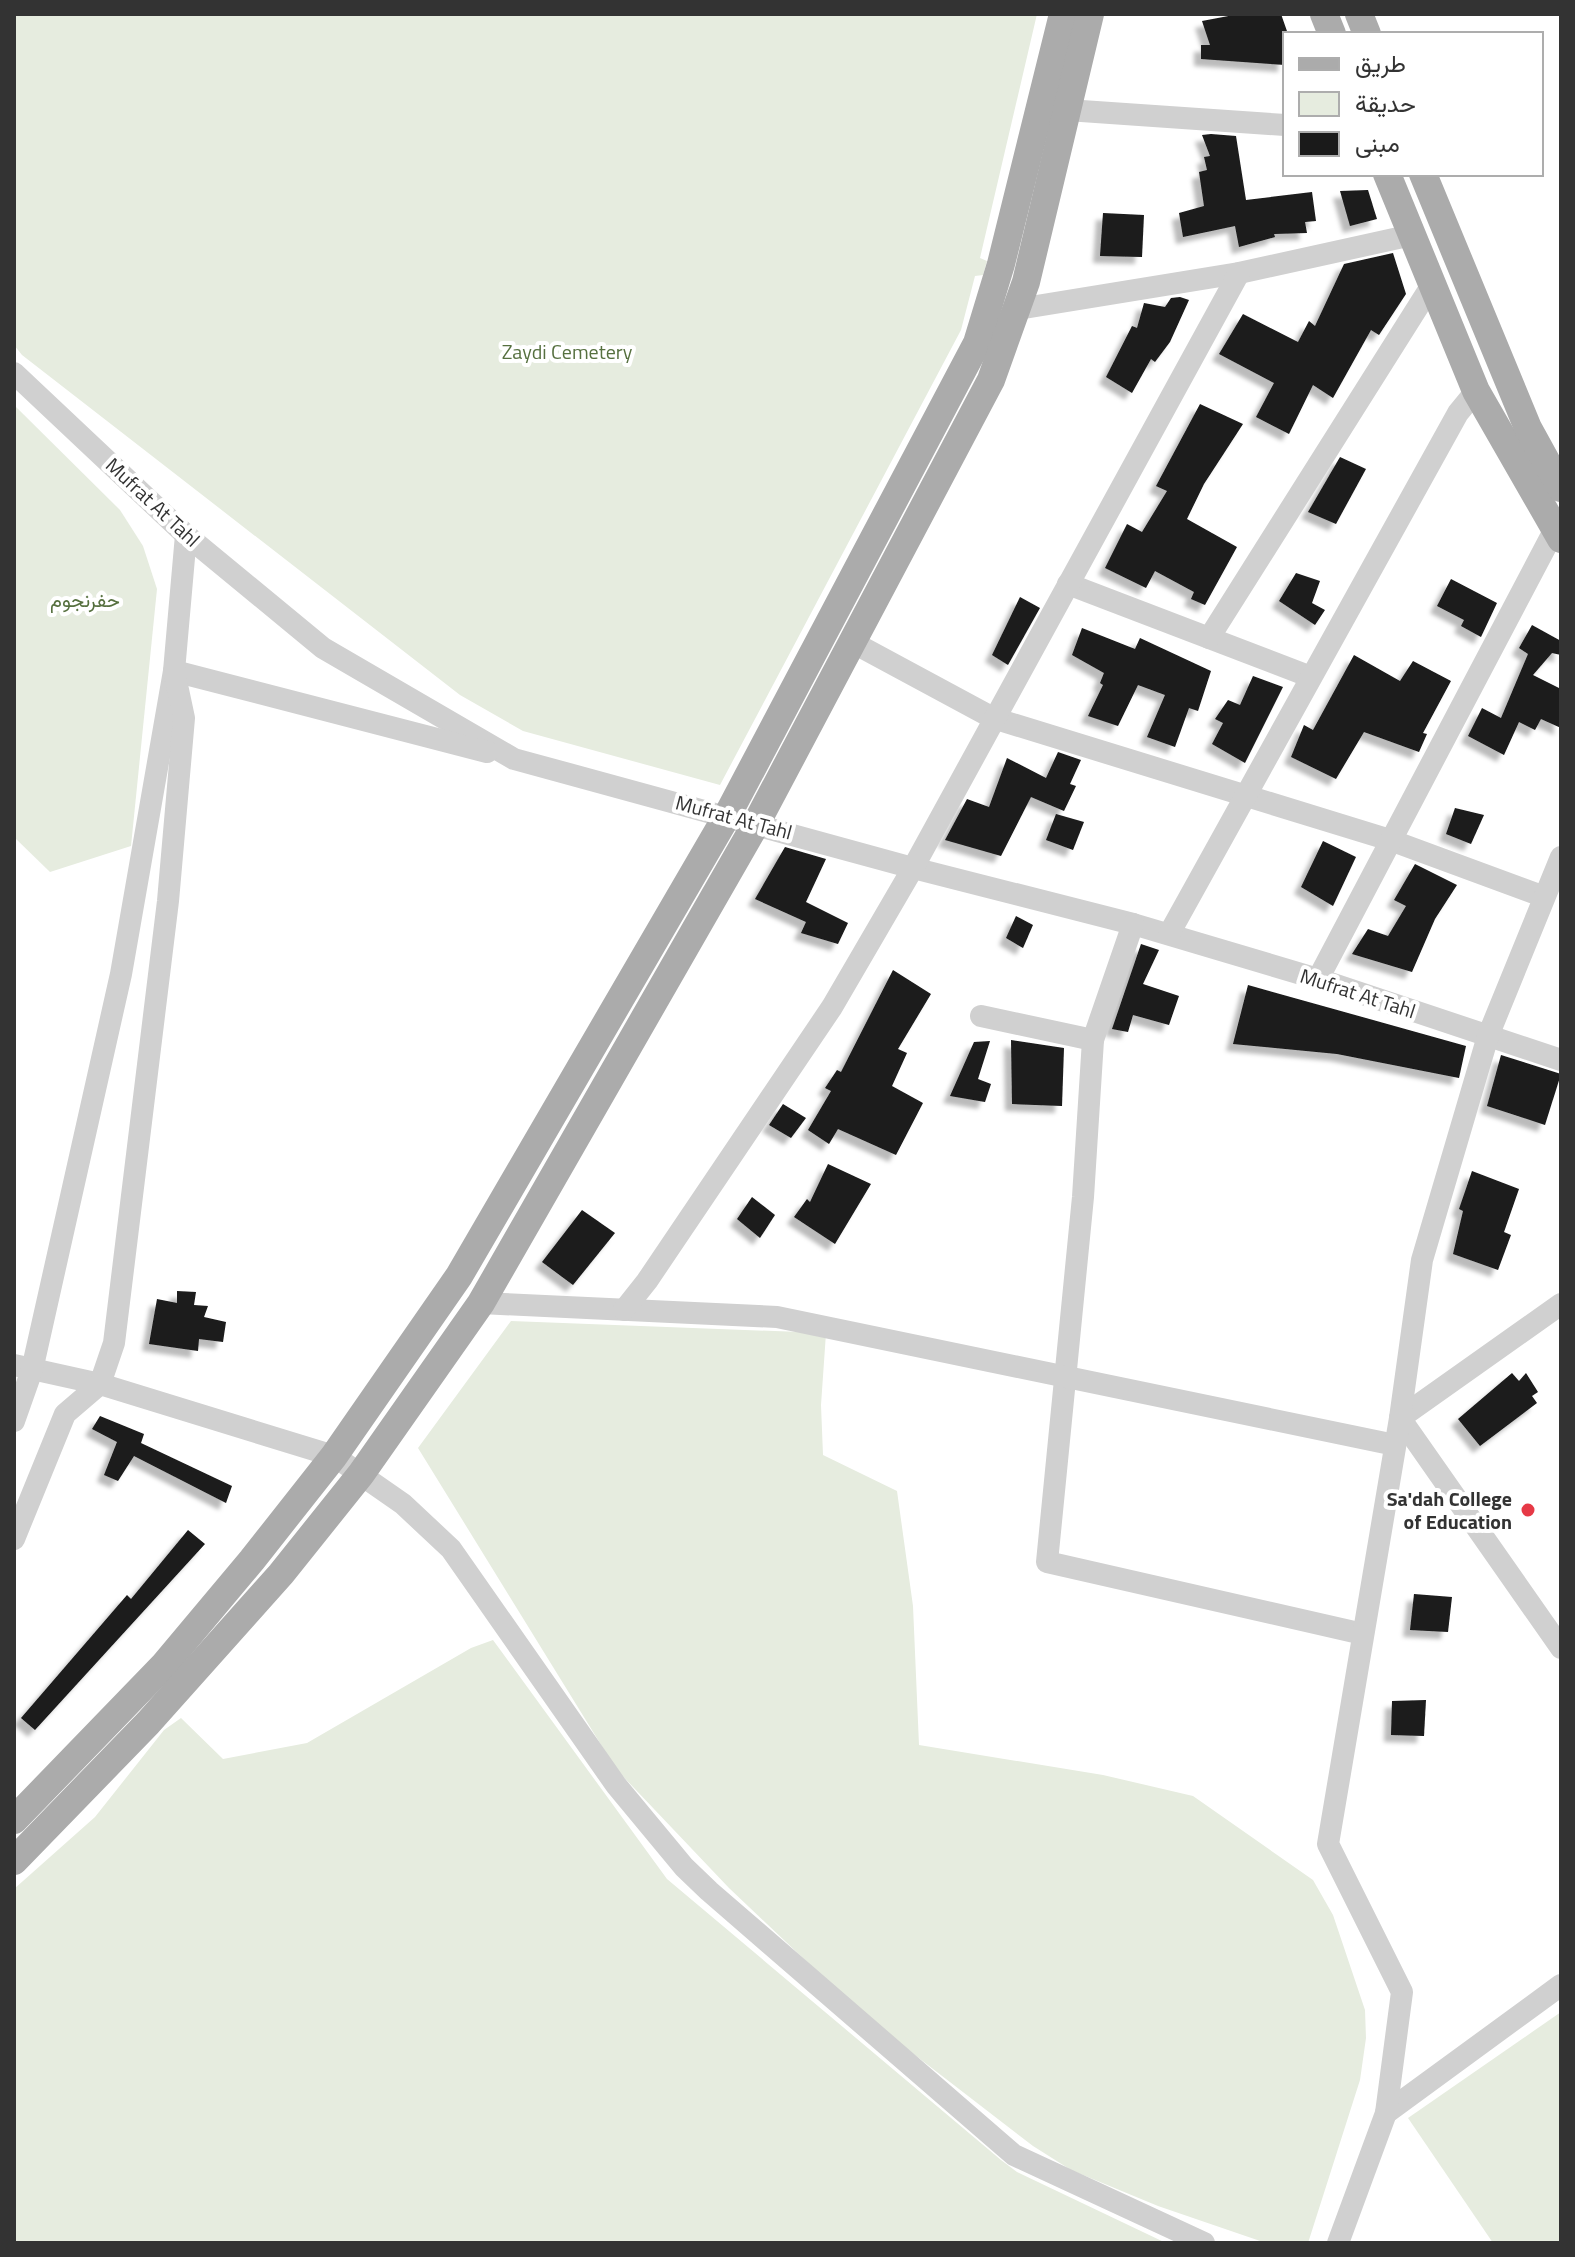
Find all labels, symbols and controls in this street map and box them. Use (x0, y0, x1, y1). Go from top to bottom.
legend (1283, 32, 1543, 176)
text: طريق (1355, 45, 1406, 81)
text: حديقة (1355, 85, 1416, 121)
text: مبنى (1355, 125, 1400, 161)
park label: Zaydi Cemetery (502, 336, 633, 367)
street label: Mufrat At Tahl (99, 450, 207, 554)
park label: حفرنجوم (50, 584, 120, 615)
street label: Mufrat At Tahl (672, 787, 796, 847)
street label: Mufrat At Tahl (1296, 960, 1420, 1026)
place label: Sa'dah College of Education (1387, 1483, 1512, 1537)
marker: Sa'dah College of Education (1519, 1501, 1537, 1519)

